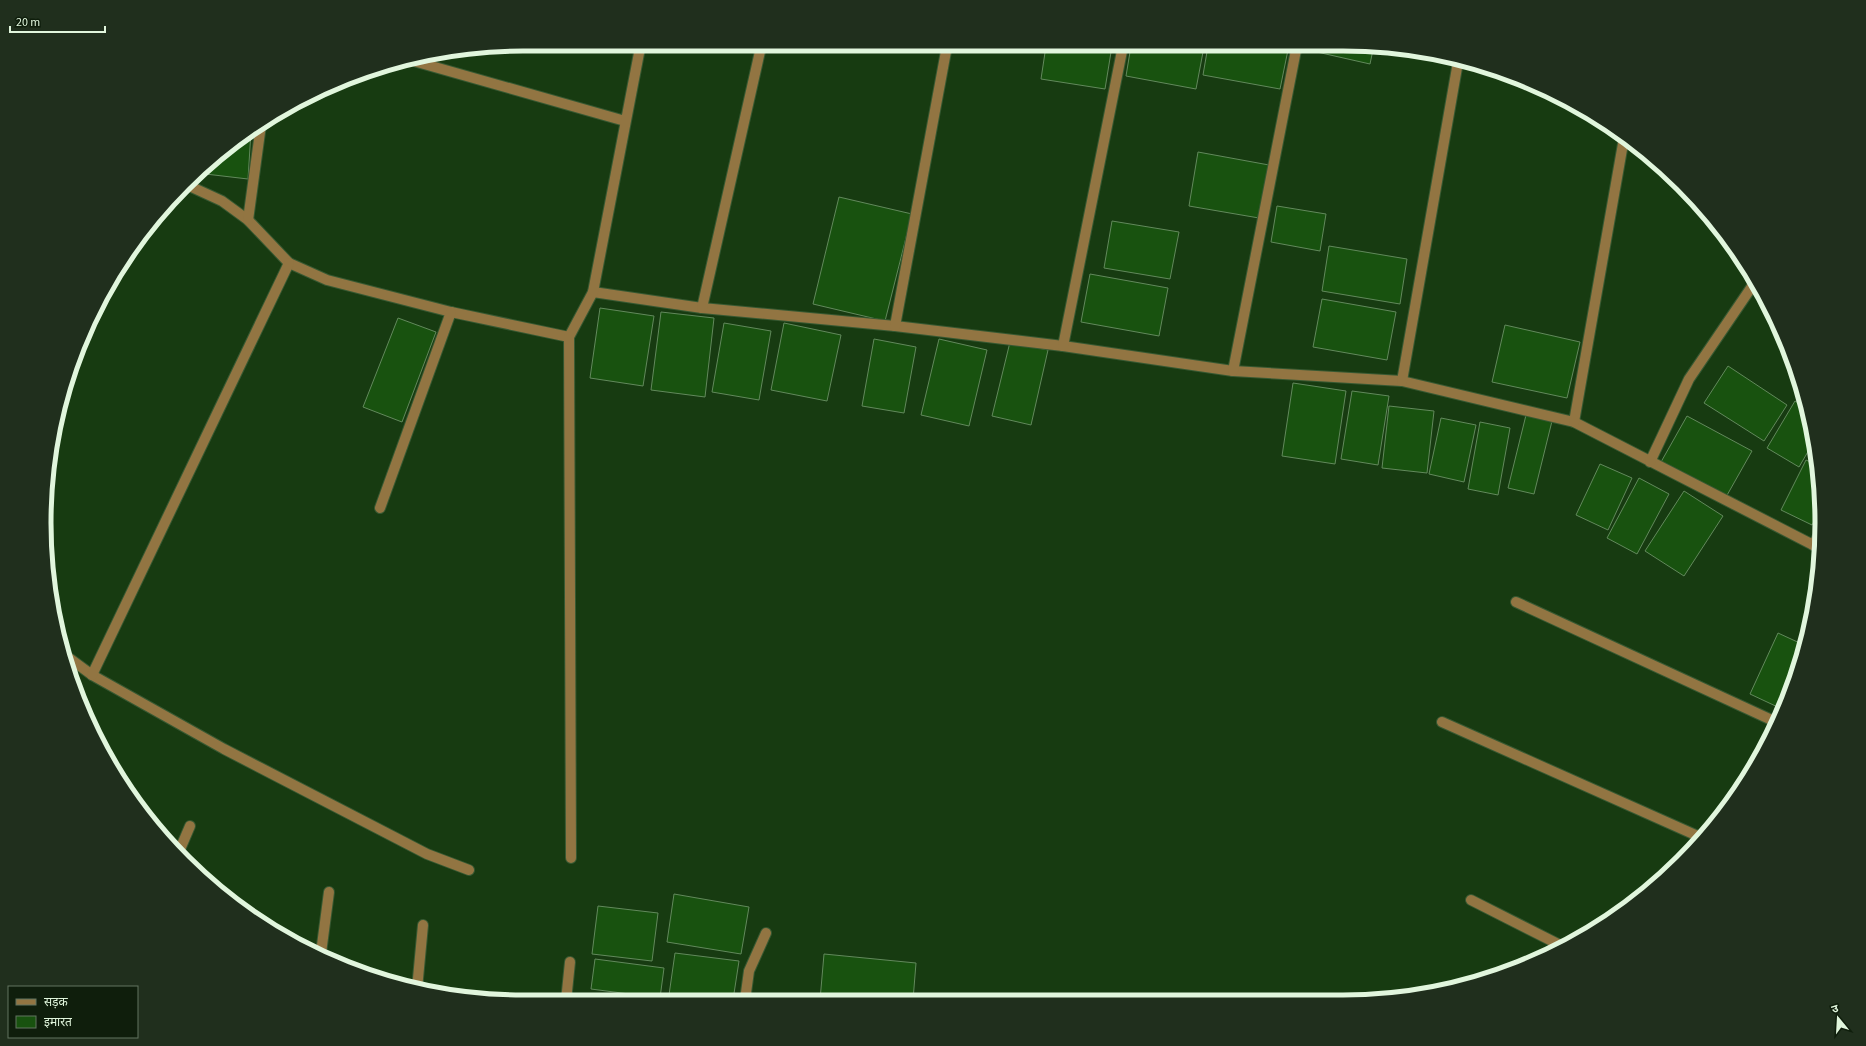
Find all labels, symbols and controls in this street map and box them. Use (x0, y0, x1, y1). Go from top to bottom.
scale bar (10, 8, 105, 34)
text: 20 m (16, 14, 40, 31)
legend (8, 986, 138, 1038)
text: सड़क (44, 994, 69, 1011)
north arrow (1818, 998, 1858, 1038)
text: उ (1830, 1001, 1841, 1017)
text: इमारत (44, 1014, 73, 1031)

